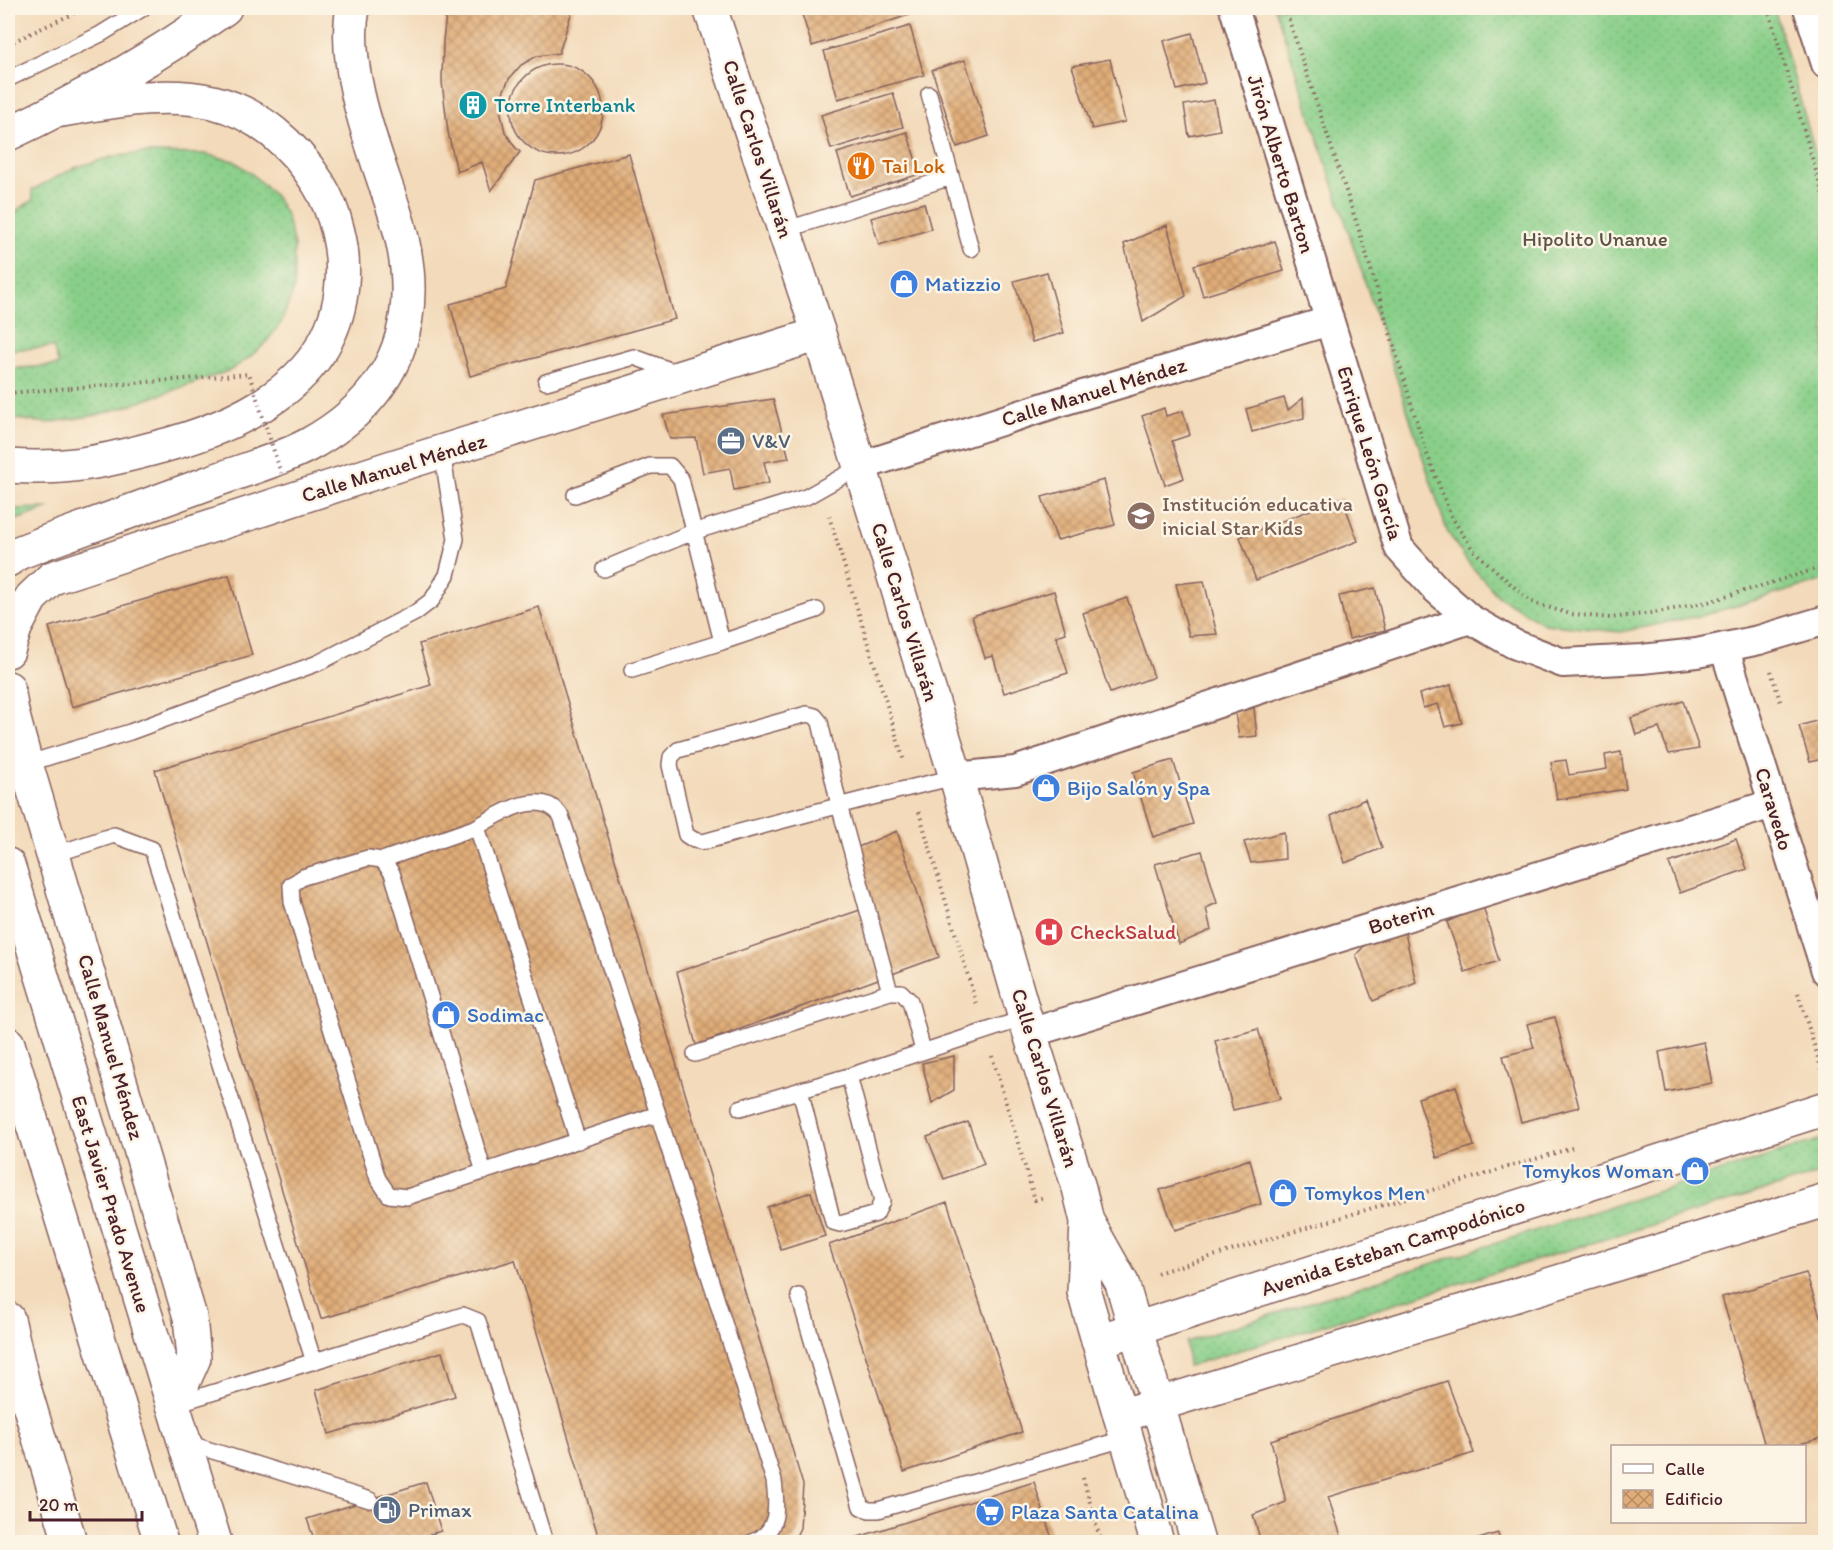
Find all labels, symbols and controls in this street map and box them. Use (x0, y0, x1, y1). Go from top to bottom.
street label: Calle Carlos Villarán (718, 57, 799, 241)
street label: Jirón Alberto Barton (1242, 71, 1321, 256)
building icon: Torre Interbank (457, 89, 489, 121)
place label: Torre Interbank (494, 92, 636, 117)
restaurant icon: Tai Lok (845, 150, 877, 182)
place label: Tai Lok (882, 153, 945, 178)
park label: Hipolito Unanue (1522, 226, 1668, 251)
shop icon: Matizzio (888, 268, 920, 300)
place label: Matizzio (925, 271, 1001, 296)
street label: Calle Manuel Méndez (998, 351, 1189, 432)
street label: Enrique León García (1332, 363, 1409, 543)
office icon: V&V (715, 425, 747, 457)
street label: Calle Manuel Méndez (298, 427, 489, 508)
place label: V&V (752, 428, 791, 453)
place label: Institución educativa inicial Star Kids (1162, 491, 1353, 540)
school or university icon: Institución educativa inicial Star Kids (1125, 500, 1157, 532)
street label: Calle Carlos Villarán (866, 519, 945, 704)
street label: Caravedo (1750, 764, 1799, 853)
shop icon: Bijo Salón y Spa (1030, 772, 1062, 804)
place label: Bijo Salón y Spa (1067, 775, 1210, 800)
street label: Boterin (1365, 896, 1437, 939)
hospital icon: CheckSalud (1033, 916, 1065, 948)
place label: CheckSalud (1070, 919, 1176, 944)
street label: Calle Manuel Méndez (73, 951, 150, 1143)
street label: Calle Carlos Villarán (1006, 985, 1085, 1170)
shop icon: Sodimac (430, 999, 462, 1031)
place label: Sodimac (467, 1002, 544, 1027)
street label: East Javier Prado Avenue (66, 1092, 156, 1316)
shop icon: Tomykos Woman (1679, 1155, 1711, 1187)
place label: Tomykos Woman (1522, 1158, 1674, 1183)
shop icon: Tomykos Men (1267, 1177, 1299, 1209)
place label: Tomykos Men (1304, 1180, 1425, 1205)
street label: Avenida Esteban Campodónico (1258, 1192, 1528, 1301)
legend (1611, 1445, 1806, 1523)
text: Calle (1665, 1458, 1705, 1480)
scale bar (30, 1484, 142, 1522)
text: Edificio (1665, 1488, 1723, 1510)
text: 20 m (39, 1494, 79, 1516)
fuel station icon: Primax (371, 1494, 403, 1526)
supermarket icon: Plaza Santa Catalina (974, 1496, 1006, 1528)
place label: Primax (408, 1497, 472, 1522)
place label: Plaza Santa Catalina (1011, 1499, 1199, 1524)

